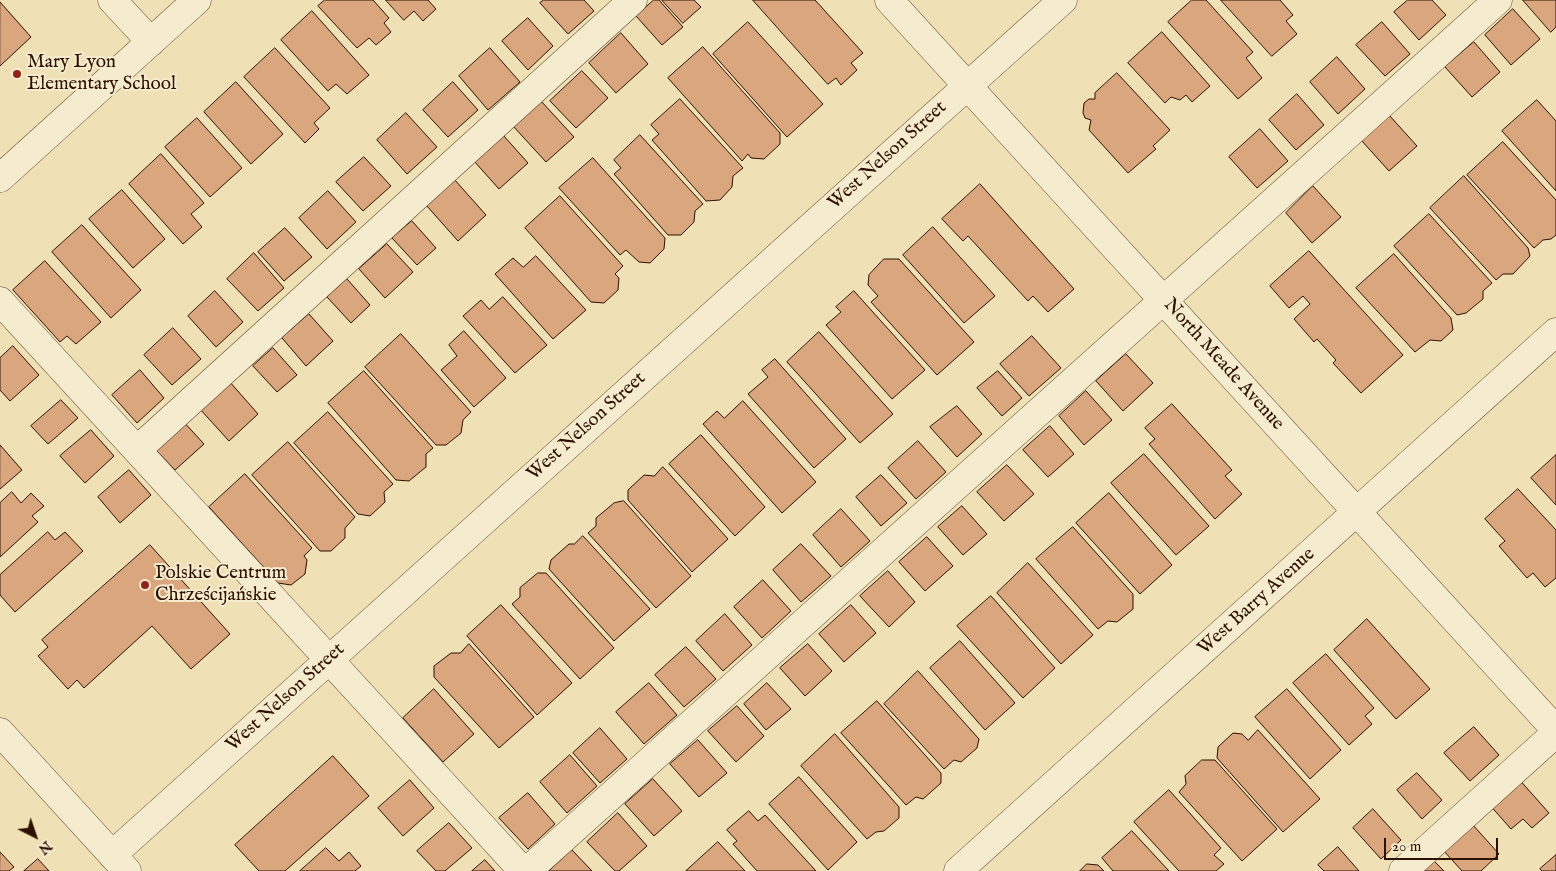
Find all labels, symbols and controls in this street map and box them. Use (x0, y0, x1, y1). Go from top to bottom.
place label: Mary Lyon Elementary School (27, 52, 176, 96)
marker: Mary Lyon Elementary School (11, 68, 23, 80)
street label: West Nelson Street (824, 97, 952, 215)
street label: North Meade Avenue (1158, 294, 1288, 436)
street label: West Nelson Street (523, 368, 651, 486)
street label: West Barry Avenue (1194, 544, 1320, 660)
place label: Polskie Centrum Chrześcijańskie (155, 563, 286, 607)
marker: Polskie Centrum Chrześcijańskie (139, 579, 151, 591)
street label: West Nelson Street (222, 639, 350, 757)
north arrow (10, 811, 60, 861)
scale bar (1386, 828, 1500, 860)
text: N (34, 837, 55, 858)
text: 20 m (1392, 837, 1421, 856)

